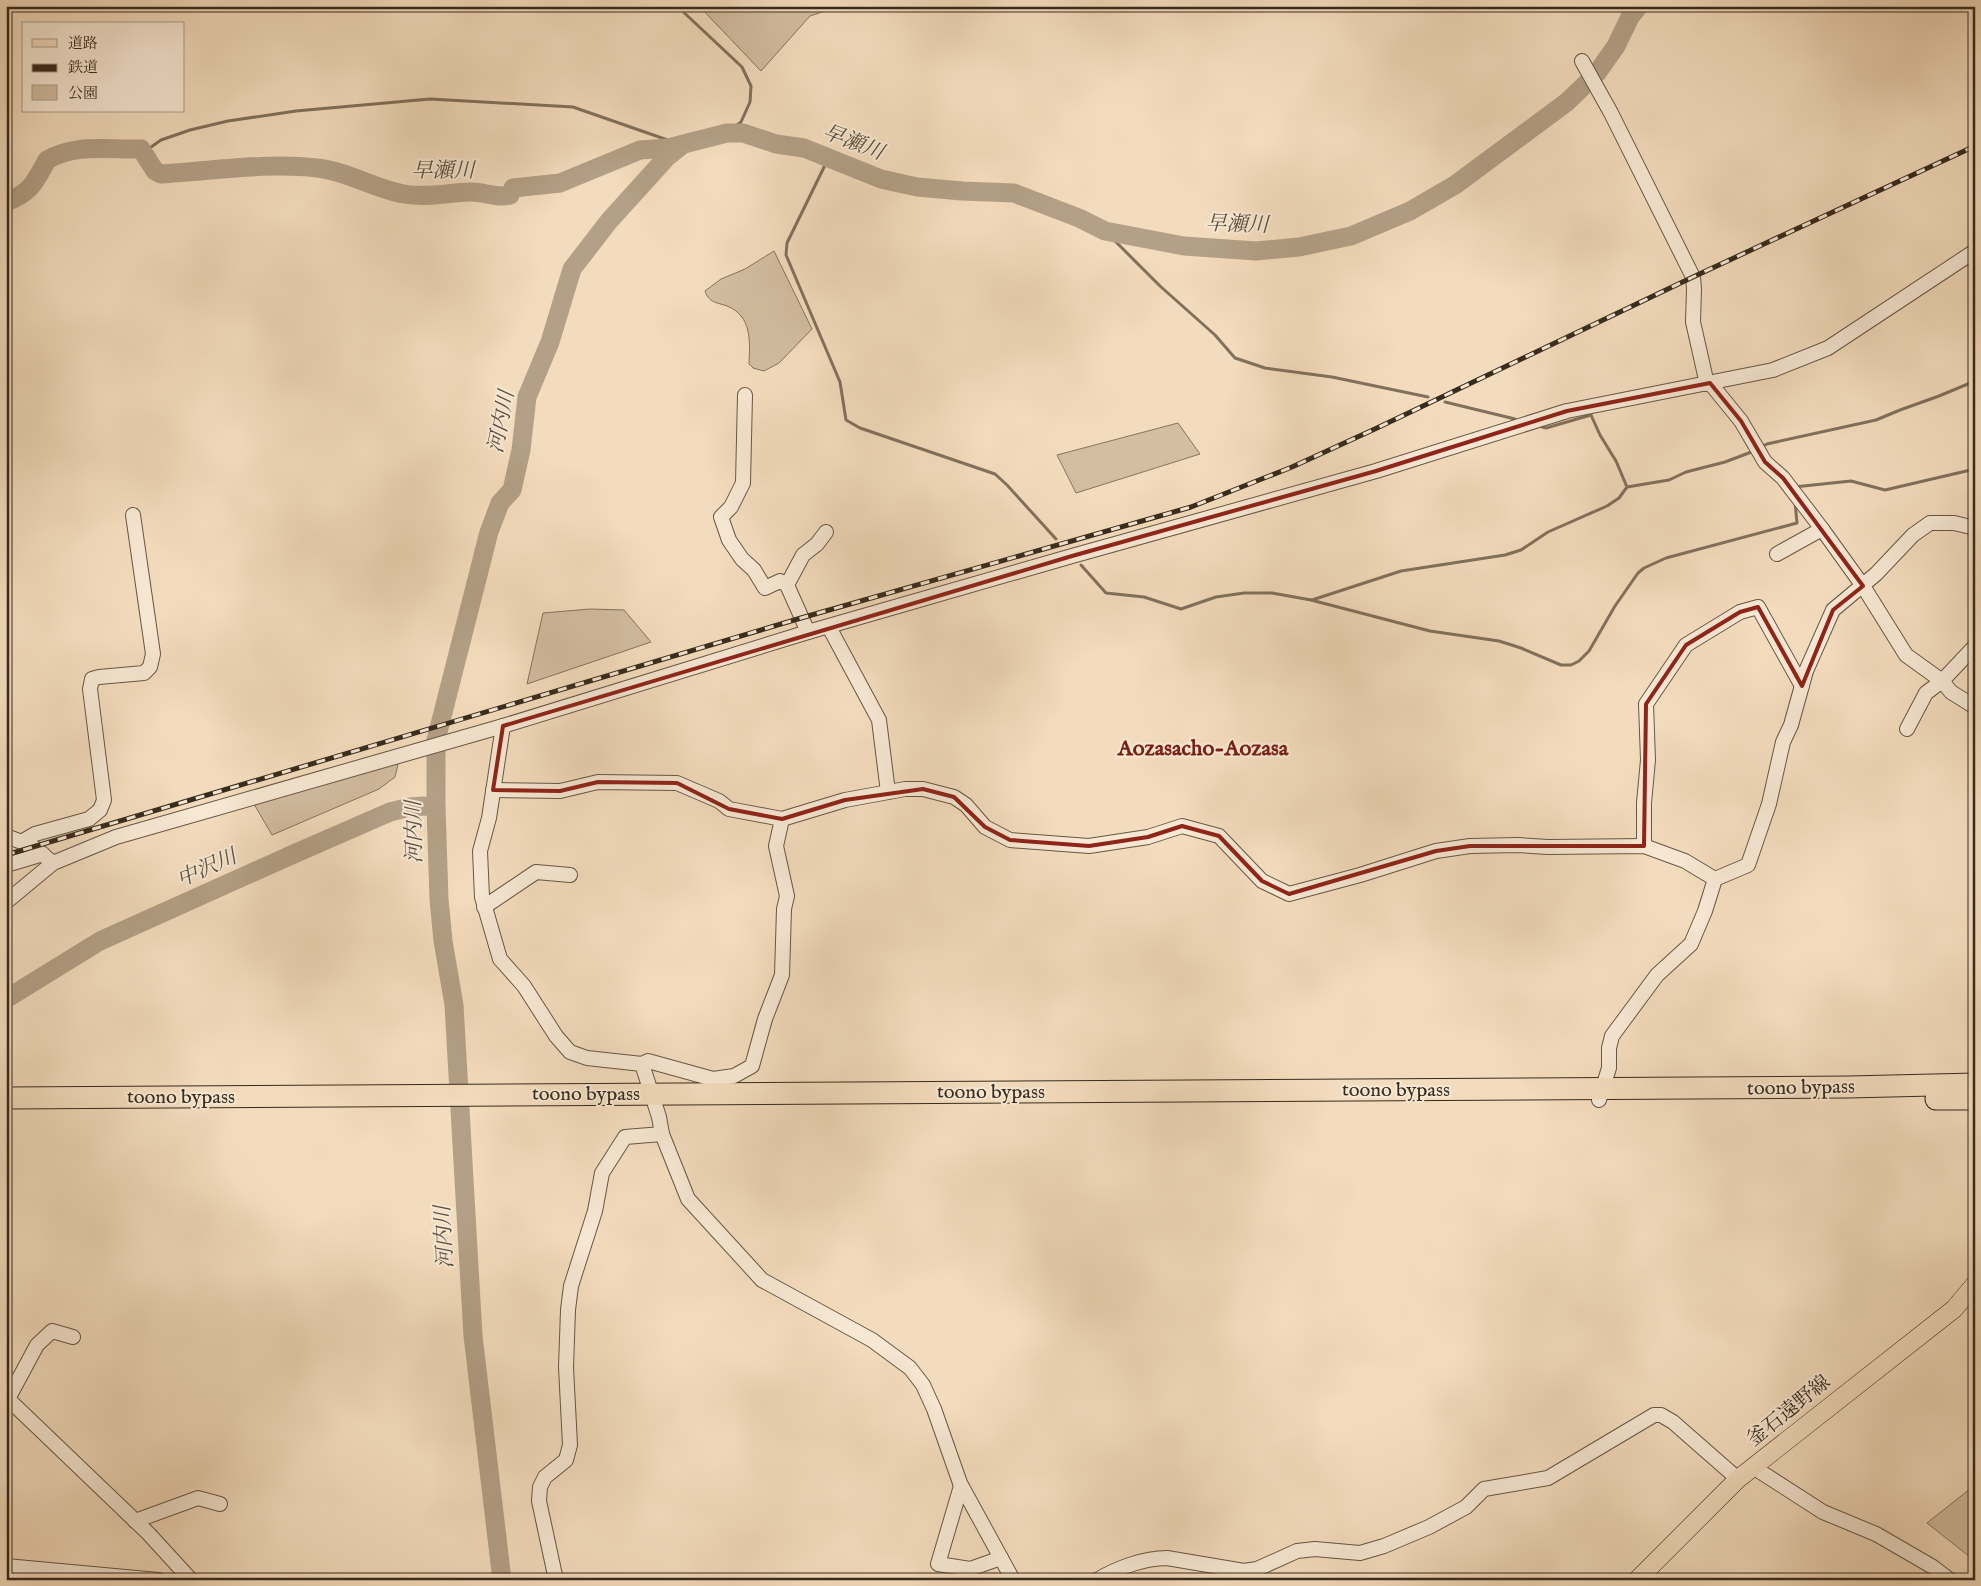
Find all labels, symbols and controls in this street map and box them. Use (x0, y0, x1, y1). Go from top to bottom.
legend (22, 22, 185, 112)
text: 道路 (68, 34, 98, 53)
text: 鉄道 (68, 58, 98, 77)
text: 公園 (68, 84, 98, 103)
water label: 早瀬川 (819, 119, 889, 168)
water label: 早瀬川 (412, 158, 476, 185)
water label: 早瀬川 (1205, 210, 1271, 240)
water label: 河内川 (483, 387, 522, 455)
district label: Aozasacho-Aozasa (1117, 735, 1289, 763)
water label: 河内川 (401, 798, 429, 864)
water label: 中沢川 (173, 843, 243, 894)
street label: toono bypass (1747, 1075, 1855, 1101)
street label: toono bypass (1342, 1078, 1450, 1103)
street label: toono bypass (937, 1080, 1045, 1105)
street label: toono bypass (532, 1082, 640, 1107)
street label: toono bypass (127, 1085, 235, 1110)
water label: 河内川 (430, 1203, 460, 1269)
street label: 釜石遠野線 (1742, 1370, 1836, 1452)

